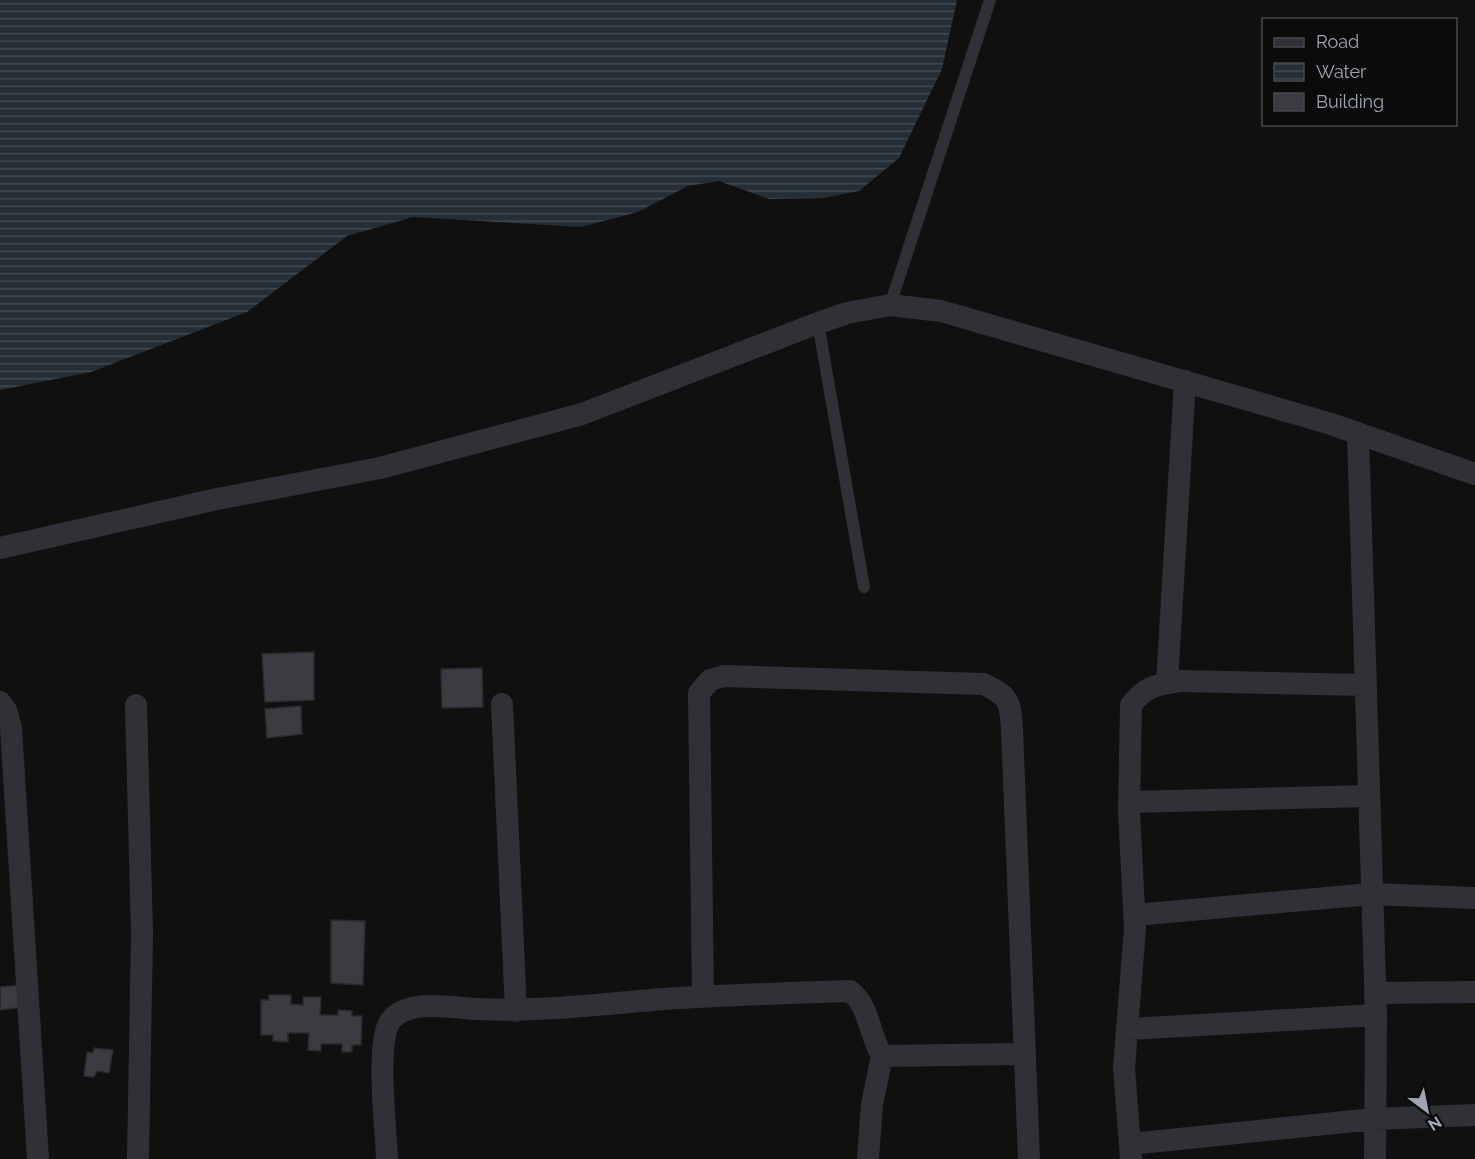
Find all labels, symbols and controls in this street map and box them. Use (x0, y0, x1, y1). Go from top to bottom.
legend (1262, 18, 1457, 126)
text: Road (1316, 31, 1359, 52)
text: Water (1316, 61, 1367, 82)
text: Building (1316, 91, 1384, 112)
north arrow (1397, 1081, 1457, 1141)
text: N (1424, 1112, 1445, 1135)

